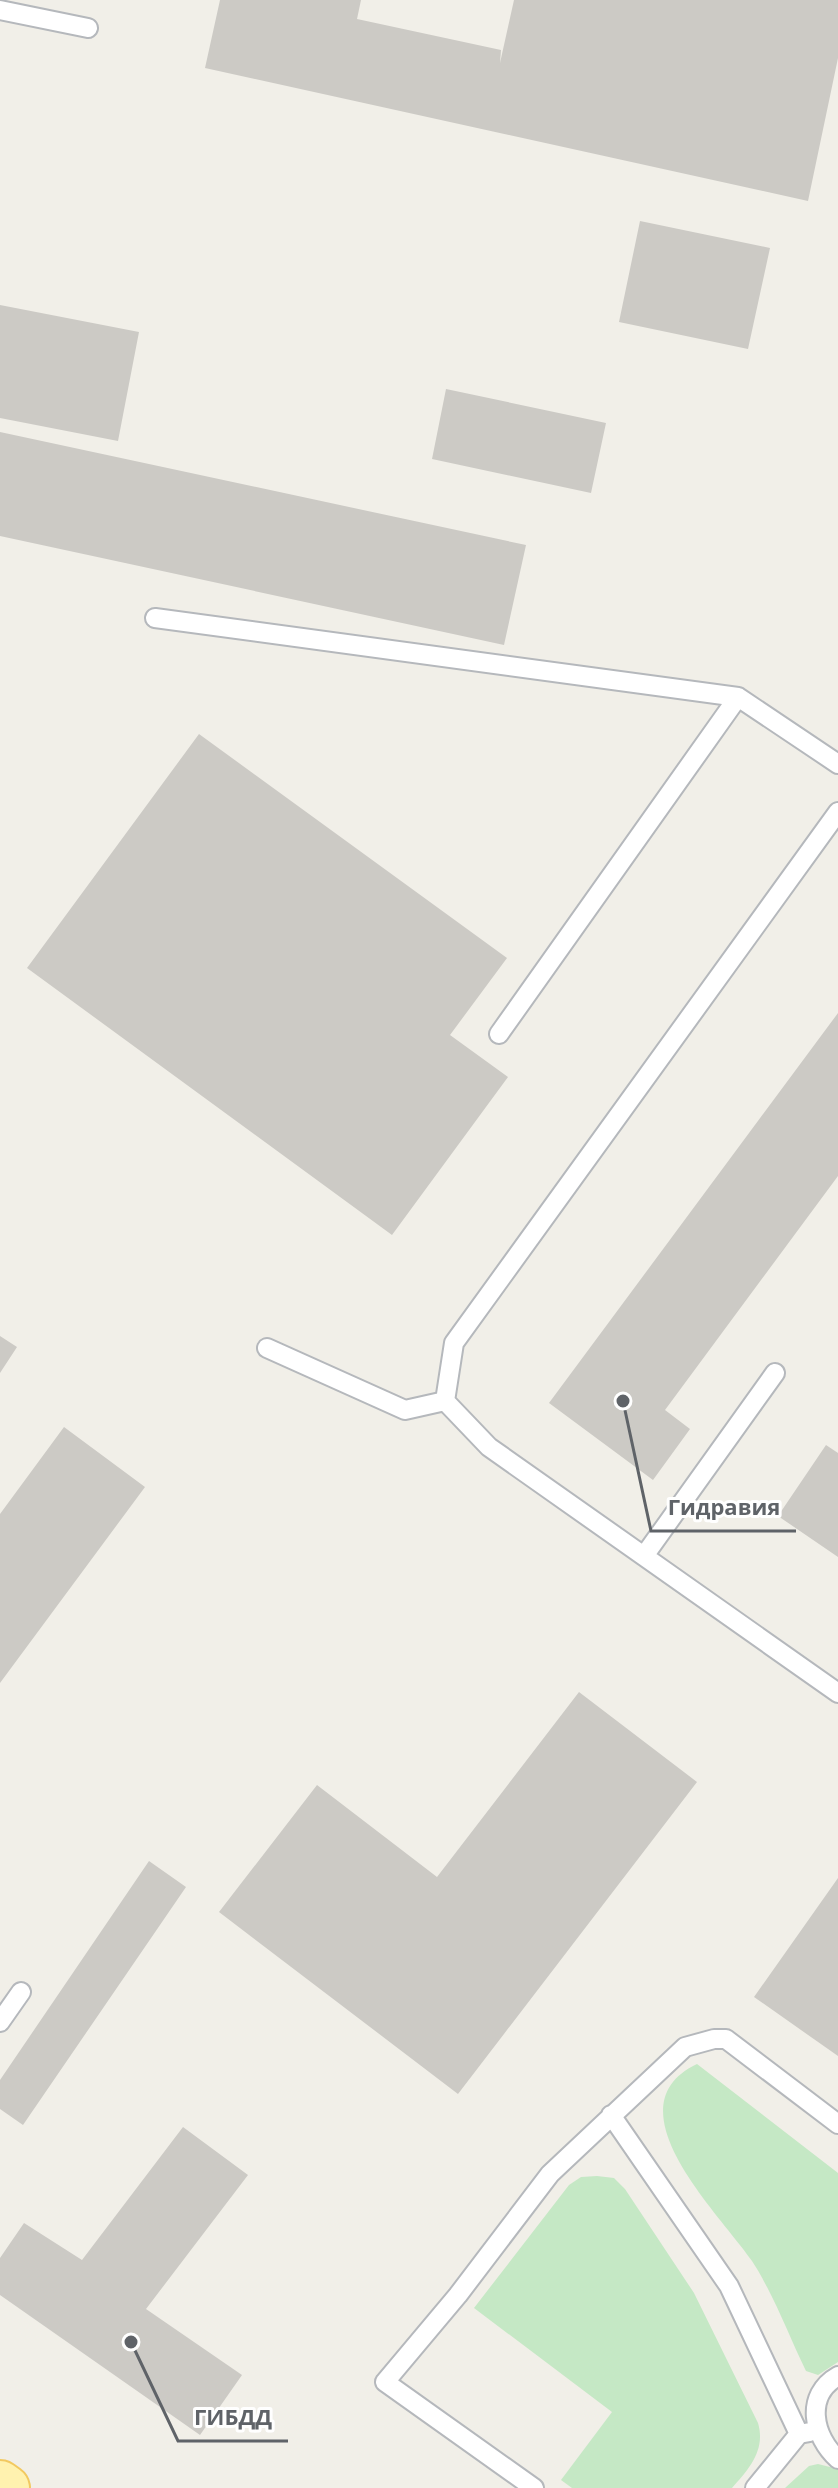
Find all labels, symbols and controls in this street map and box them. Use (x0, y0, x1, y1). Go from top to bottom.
callout: Гидравия (651, 1485, 796, 1531)
text: Гидравия (668, 1491, 780, 1521)
callout: ГИБДД (178, 2395, 288, 2441)
text: ГИБДД (194, 2401, 272, 2431)

